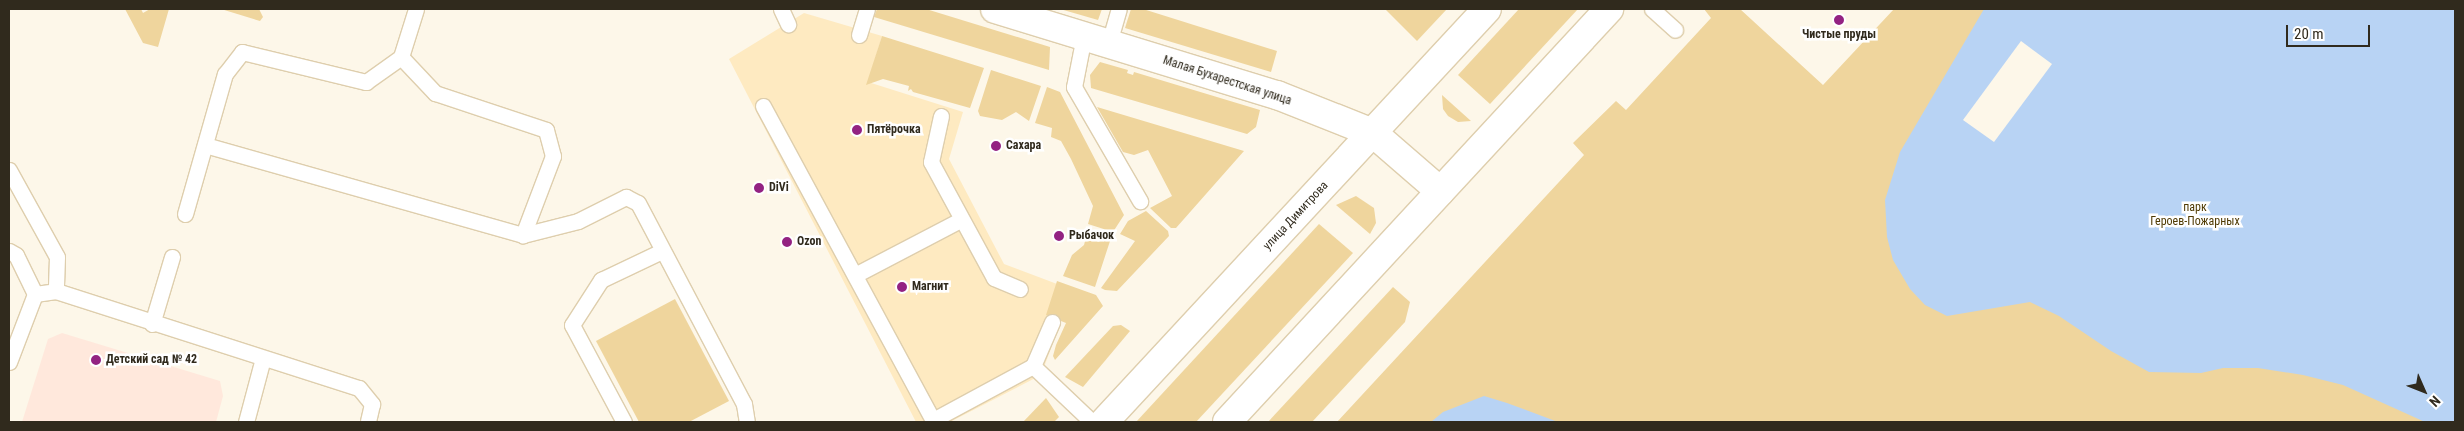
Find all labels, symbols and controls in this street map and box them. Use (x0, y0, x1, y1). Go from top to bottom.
marker: Чистые пруды (1833, 14, 1845, 26)
scale bar (2289, 15, 2373, 47)
text: 20 m (2294, 25, 2324, 43)
place label: Чистые пруды (1802, 28, 1876, 42)
street label: Малая Бухарестская улица (1161, 53, 1293, 109)
place label: Пятёрочка (867, 123, 921, 137)
marker: Пятёрочка (851, 124, 863, 136)
place label: Сахара (1006, 139, 1041, 153)
marker: Сахара (990, 140, 1002, 152)
street label: улица Димитрова (1261, 179, 1331, 253)
place label: DiVi (769, 181, 789, 195)
marker: DiVi (753, 182, 765, 194)
park label: парк Героев-Пожарных (2150, 201, 2240, 229)
place label: Рыбачок (1069, 229, 1114, 243)
marker: Рыбачок (1053, 230, 1065, 242)
place label: Ozon (797, 235, 821, 249)
marker: Ozon (781, 236, 793, 248)
place label: Магнит (912, 280, 949, 294)
marker: Магнит (896, 281, 908, 293)
place label: Детский сад № 42 (106, 353, 197, 367)
marker: Детский сад № 42 (90, 354, 102, 366)
north arrow (2399, 366, 2449, 416)
text: N (2426, 393, 2444, 410)

